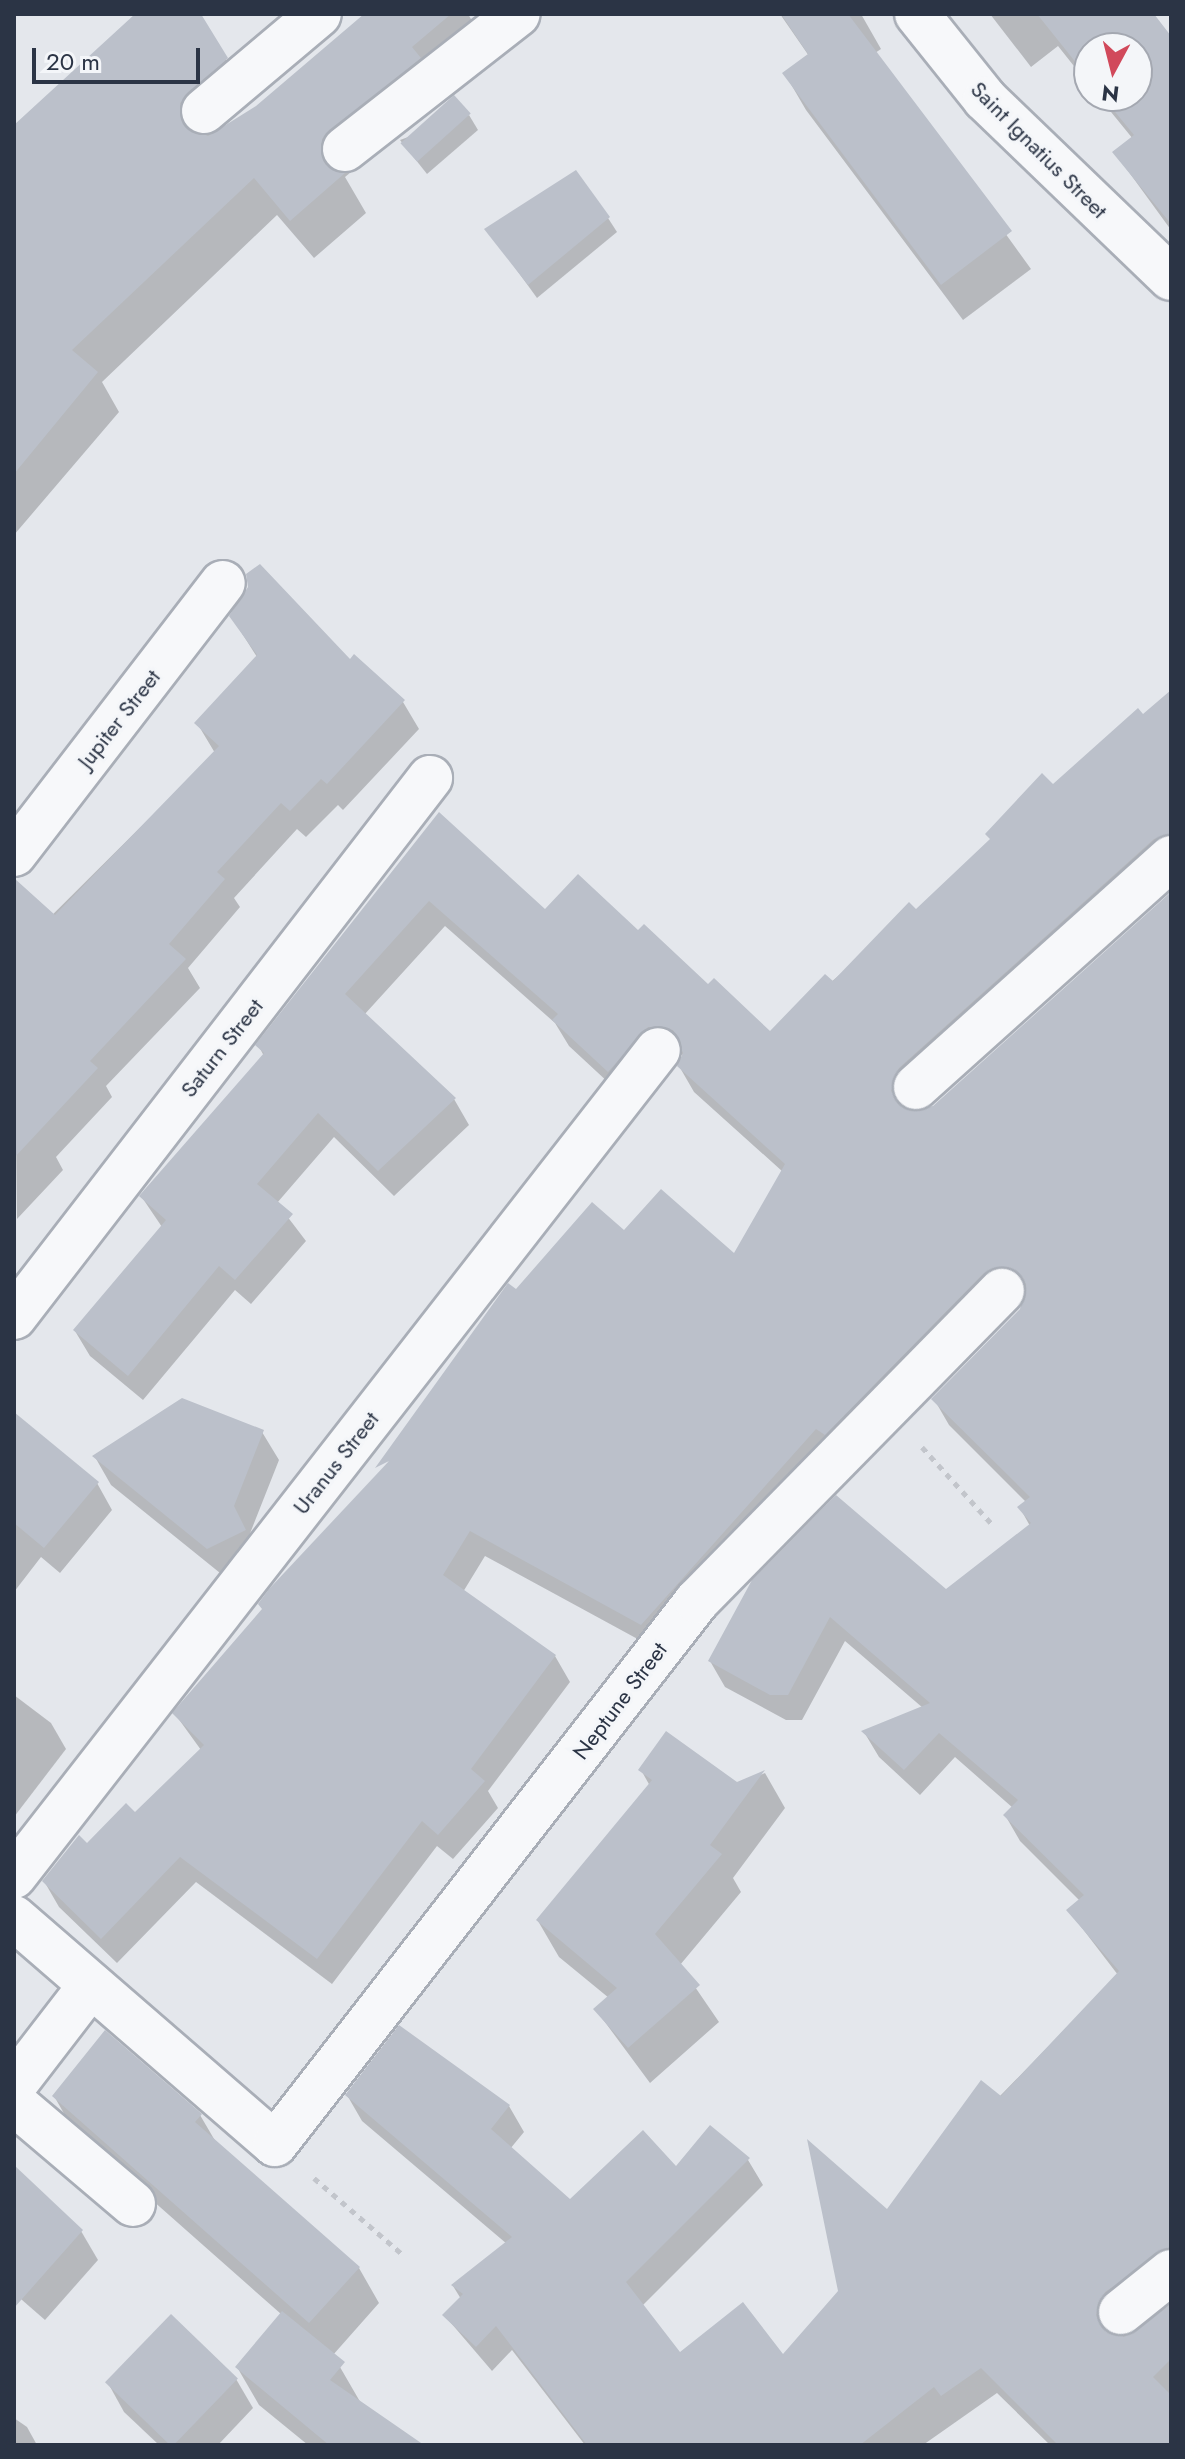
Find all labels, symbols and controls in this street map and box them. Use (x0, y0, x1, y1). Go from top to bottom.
scale bar (36, 32, 204, 82)
north arrow (1073, 32, 1153, 112)
text: 20 m (46, 44, 100, 79)
street label: Saint Ignatius Street (965, 76, 1113, 224)
text: N (1100, 77, 1121, 111)
street label: Jupiter Street (72, 664, 166, 774)
street label: Saturn Street (175, 994, 269, 1102)
street label: Uranus Street (288, 1406, 384, 1520)
street label: Neptune Street (567, 1637, 673, 1765)

